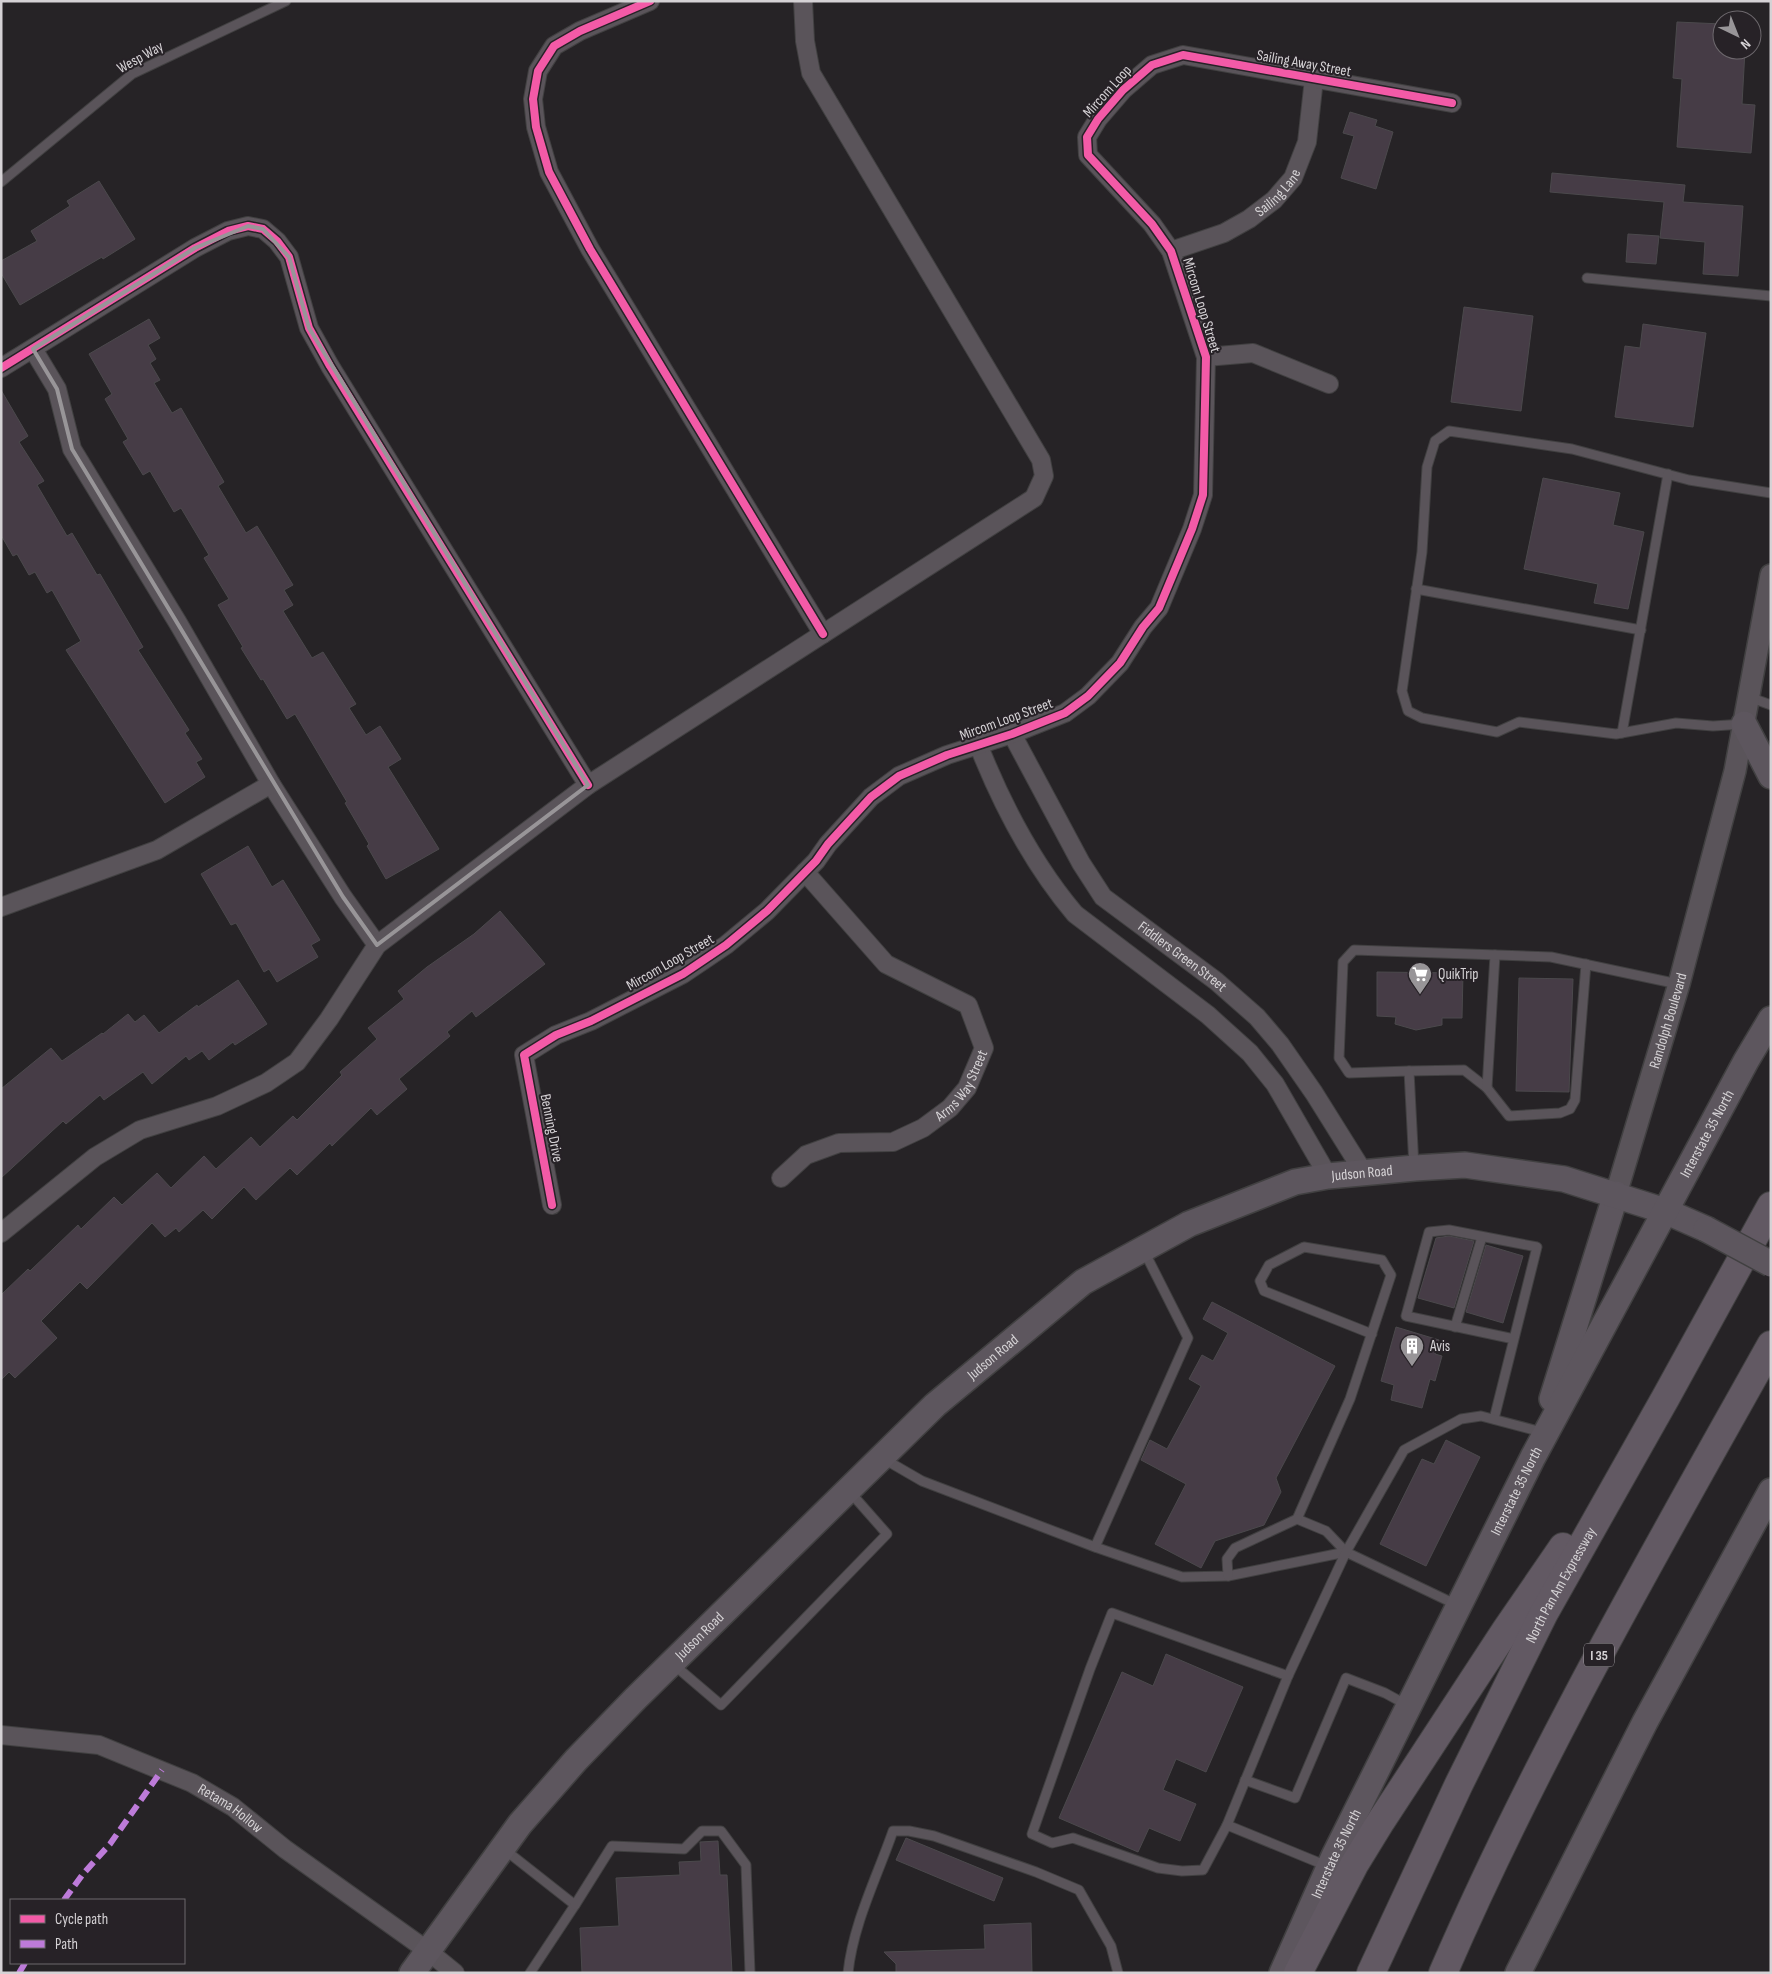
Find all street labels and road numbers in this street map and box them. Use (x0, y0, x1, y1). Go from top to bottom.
street label: Wesp Way (114, 37, 167, 78)
street label: Sailing Away Street (1255, 46, 1353, 81)
street label: Mircom Loop (1079, 61, 1136, 121)
street label: Sailing Lane (1251, 167, 1305, 221)
street label: Mircom Loop Street (1178, 255, 1225, 355)
street label: Mircom Loop Street (957, 694, 1056, 745)
street label: Fiddlers Green Street (1134, 917, 1231, 996)
street label: Mircom Loop Street (623, 929, 718, 995)
street label: Randolph Boulevard (1645, 971, 1692, 1071)
street label: Arms Way Street (931, 1047, 992, 1126)
street label: Interstate 35 North (1676, 1087, 1739, 1181)
street label: Benning Drive (536, 1092, 567, 1164)
street label: Judson Road (1330, 1161, 1393, 1186)
street label: Judson Road (963, 1331, 1023, 1385)
street label: Interstate 35 North (1486, 1443, 1547, 1539)
street label: North Pan Am Expressway (1522, 1524, 1601, 1646)
street label: Judson Road (670, 1608, 728, 1665)
road number: I 35 (1584, 1644, 1614, 1666)
street label: Retama Hollow (194, 1780, 267, 1838)
street label: Interstate 35 North (1307, 1806, 1366, 1902)

